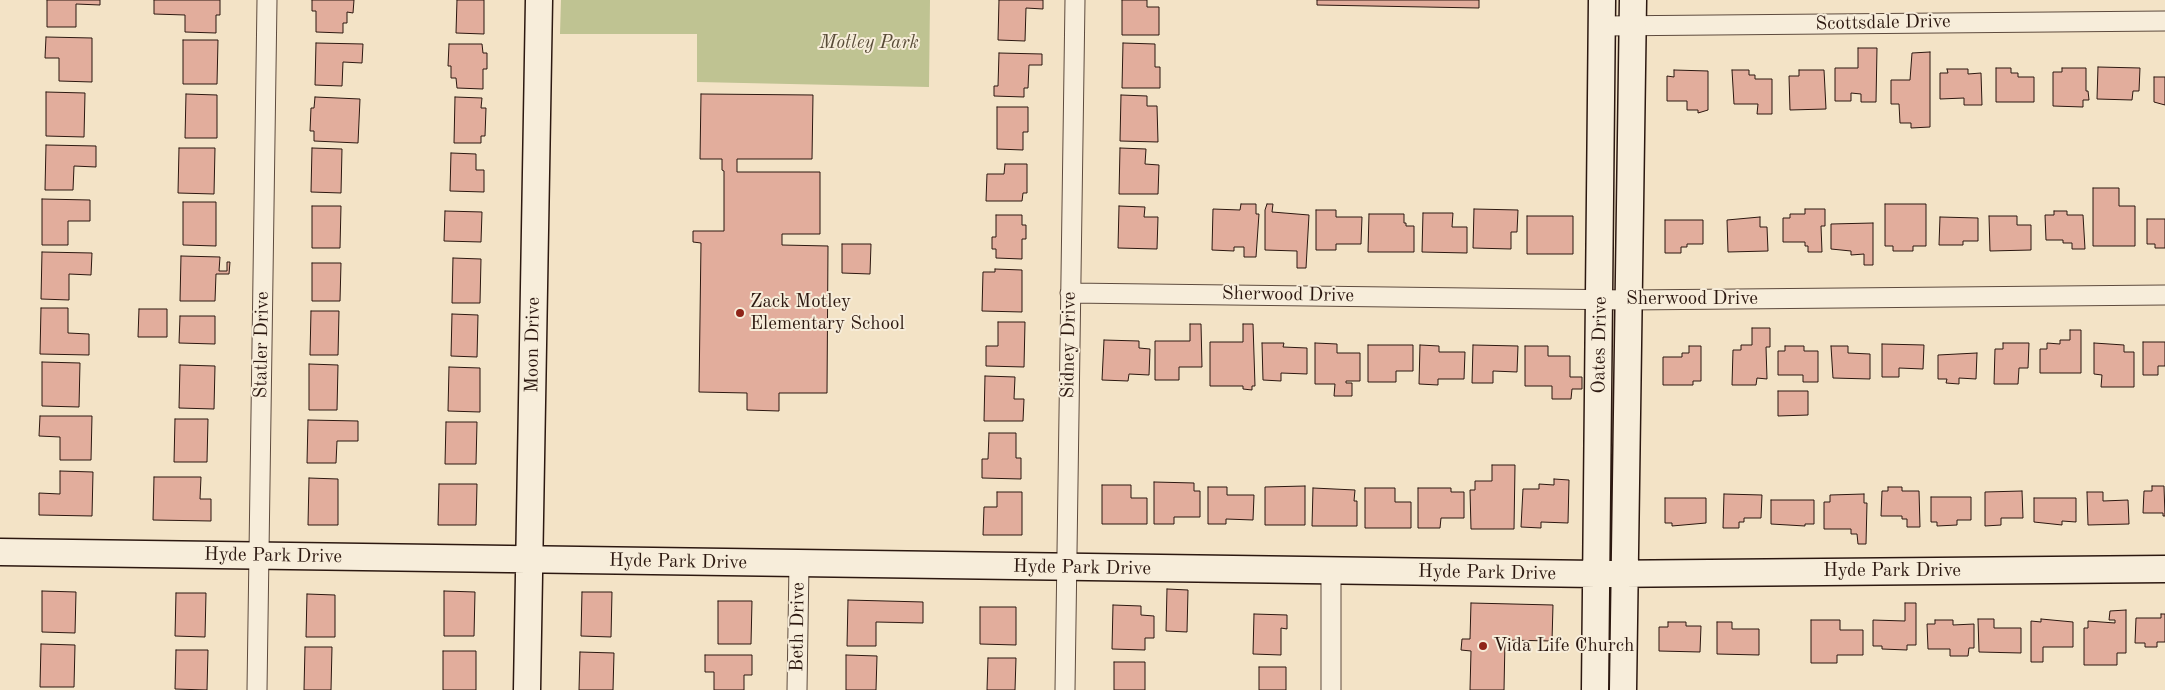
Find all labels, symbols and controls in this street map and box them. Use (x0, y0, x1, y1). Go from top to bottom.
street label: Scottsdale Drive (1815, 10, 1951, 36)
park label: Motley Park (819, 32, 919, 54)
street label: Sherwood Drive (1222, 282, 1354, 308)
street label: Sherwood Drive (1626, 288, 1758, 310)
street label: Statler Drive (250, 291, 274, 399)
place label: Zack Motley Elementary School (750, 291, 905, 335)
street label: Sidney Drive (1057, 291, 1081, 399)
street label: Oates Drive (1588, 296, 1612, 394)
street label: Moon Drive (521, 297, 545, 393)
marker: Zack Motley Elementary School (734, 307, 746, 319)
street label: Hyde Park Drive (204, 543, 342, 569)
street label: Hyde Park Drive (609, 549, 747, 575)
street label: Hyde Park Drive (1013, 555, 1151, 581)
street label: Hyde Park Drive (1418, 560, 1556, 586)
street label: Hyde Park Drive (1823, 560, 1961, 582)
street label: Beth Drive (786, 582, 810, 672)
place label: Vida Life Church (1493, 635, 1634, 657)
marker: Vida Life Church (1477, 640, 1489, 652)

